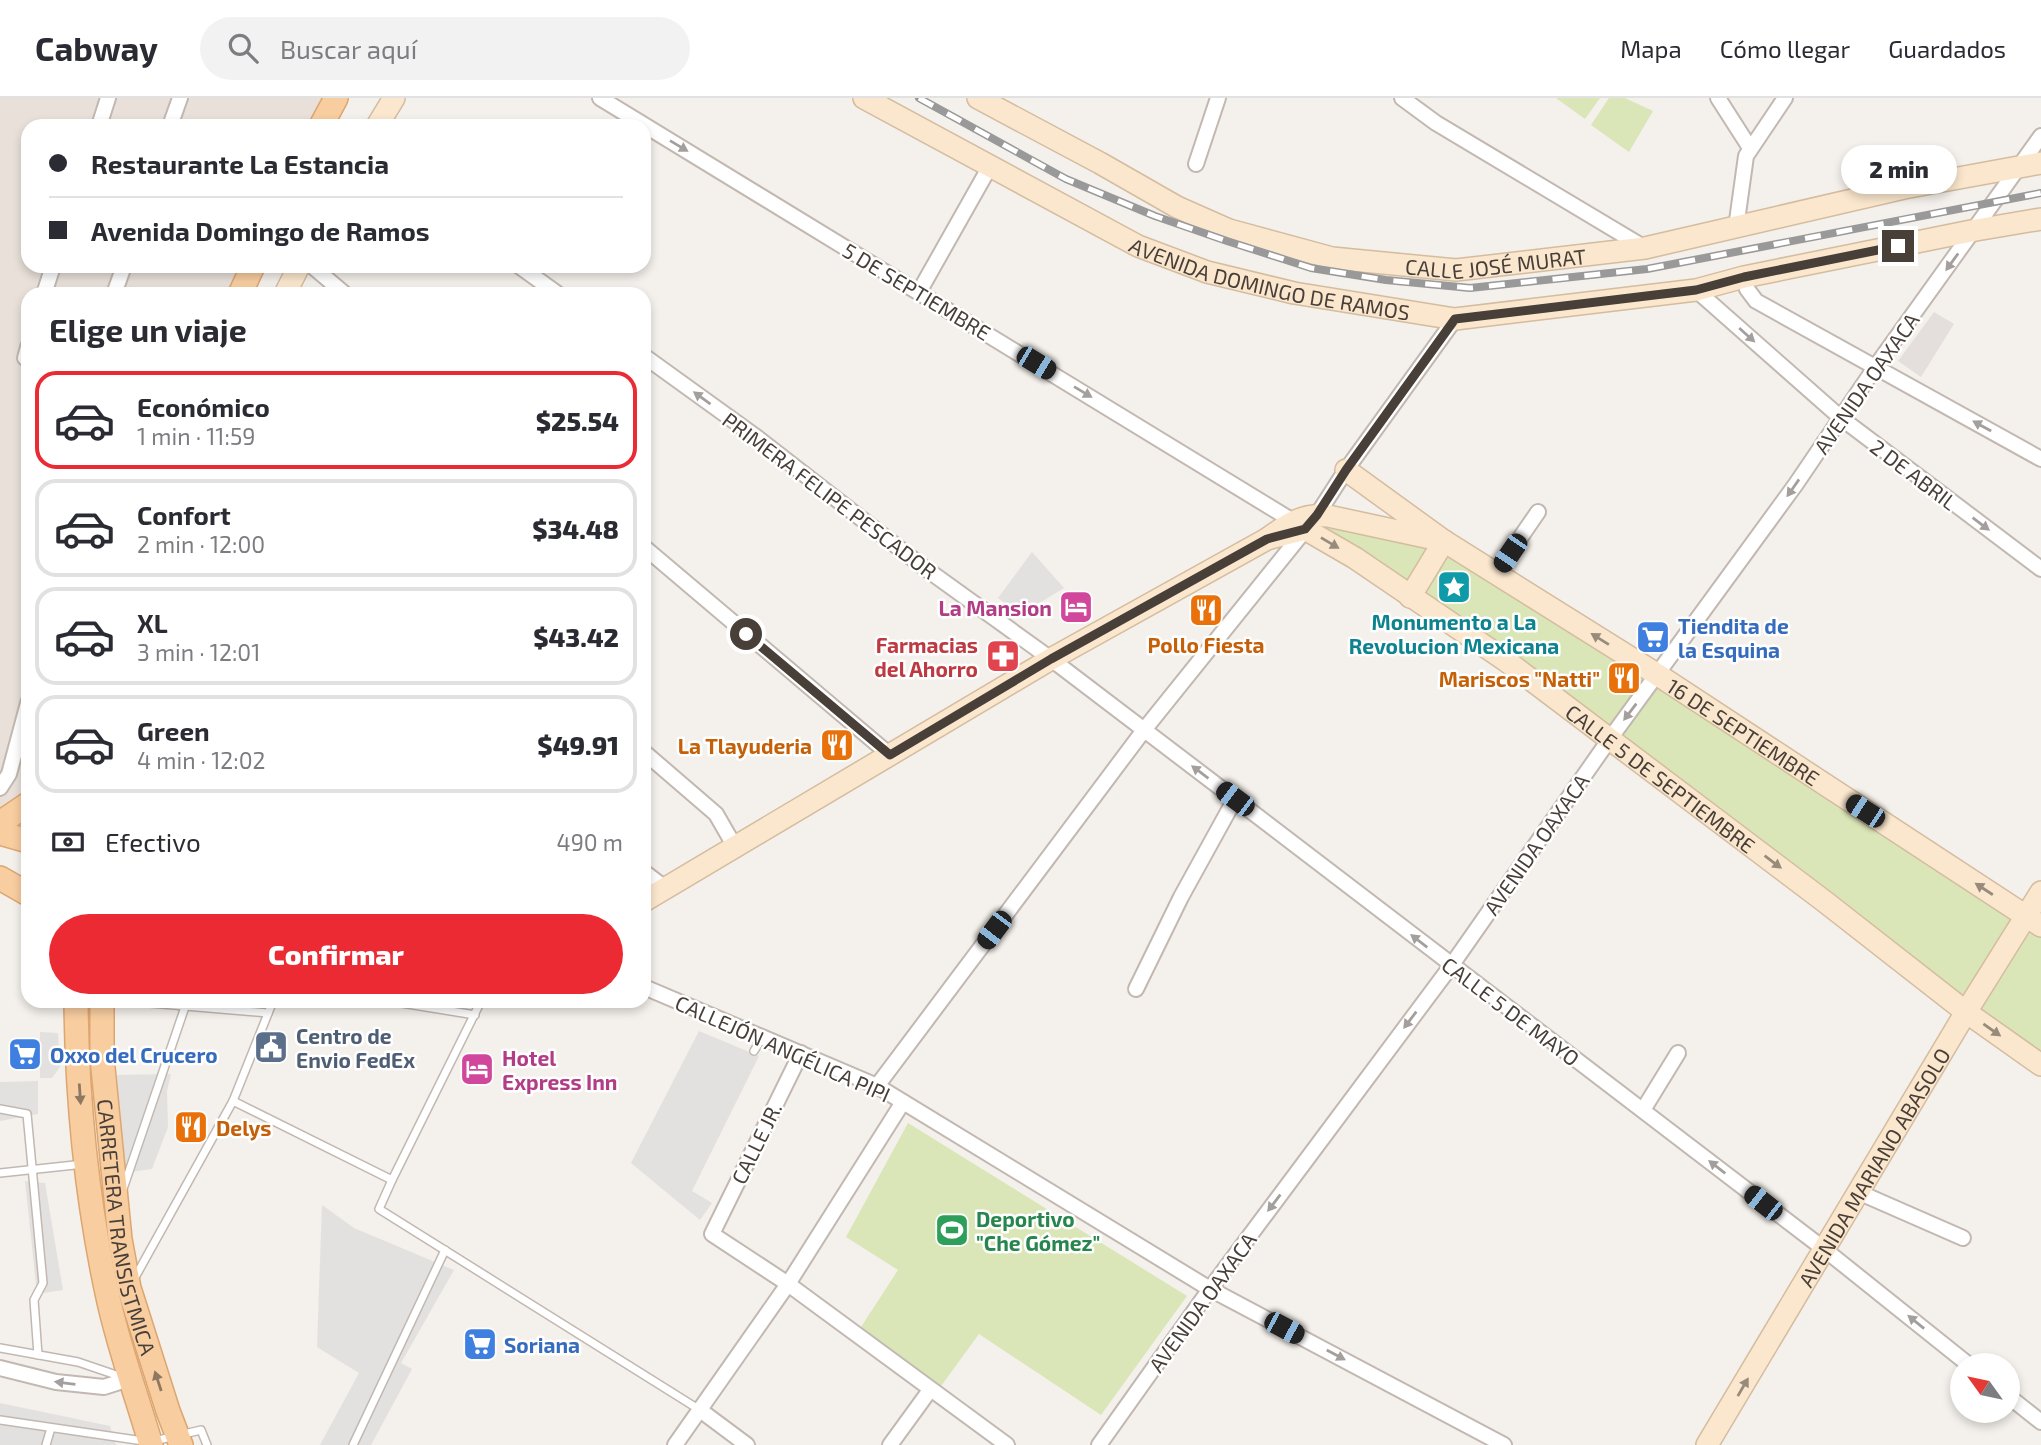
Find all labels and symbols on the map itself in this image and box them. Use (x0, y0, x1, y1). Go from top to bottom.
one-way arrow (669, 140, 688, 152)
callout: 2 min (1840, 144, 1956, 194)
route end (1882, 230, 1914, 262)
street label: AVENIDA DOMINGO DE RAMOS (1126, 232, 1412, 324)
street label: 5 DE SEPTIEMBRE (839, 237, 995, 345)
street label: CALLE JOSÉ MURAT (1404, 242, 1587, 283)
one-way arrow (1945, 253, 1959, 271)
street label: AVENIDA OAXACA (1808, 308, 1924, 458)
one-way arrow (1739, 327, 1756, 342)
car (1013, 343, 1060, 383)
one-way arrow (1073, 385, 1092, 398)
one-way arrow (693, 391, 711, 405)
street label: PRIMERA FELIPE PESCADOR (718, 406, 942, 584)
one-way arrow (1972, 420, 1991, 432)
street label: 2 DE ABRIL (1866, 433, 1962, 515)
one-way arrow (1786, 479, 1800, 497)
one-way arrow (1972, 517, 1990, 532)
car (1490, 530, 1531, 576)
one-way arrow (1320, 537, 1340, 550)
place icon: Monumento a La Revolucion Mexicana (1435, 568, 1473, 606)
hotel icon: La Mansion (1057, 588, 1095, 626)
restaurant icon: Pollo Fiesta (1187, 591, 1225, 629)
place label: La Mansion (938, 595, 1052, 620)
place label: Monumento a La Revolucion Mexicana (1349, 609, 1559, 658)
place label: Tiendita de la Esquina (1678, 613, 1789, 662)
route start (730, 618, 762, 650)
supermarket icon: Tiendita de la Esquina (1634, 618, 1672, 656)
place label: Farmacias del Ahorro (874, 632, 978, 681)
place label: Pollo Fiesta (1147, 632, 1265, 657)
one-way arrow (1590, 632, 1610, 645)
pharmacy icon: Farmacias del Ahorro (984, 637, 1022, 675)
restaurant icon: Mariscos "Natti" (1605, 659, 1643, 697)
place label: Mariscos "Natti" (1439, 666, 1600, 691)
street label: 16 DE SEPTIEMBRE (1663, 672, 1825, 790)
street label: CALLE 5 DE SEPTIEMBRE (1561, 698, 1761, 857)
one-way arrow (1623, 703, 1637, 721)
restaurant icon: La Tlayuderia (818, 726, 856, 764)
place label: La Tlayuderia (678, 733, 812, 759)
one-way arrow (1191, 766, 1209, 780)
street label: AVENIDA OAXACA (1478, 769, 1594, 919)
car (1212, 778, 1259, 820)
car (1842, 791, 1889, 831)
one-way arrow (1763, 855, 1781, 870)
one-way arrow (1975, 882, 1993, 896)
car (973, 907, 1016, 953)
one-way arrow (1410, 934, 1428, 948)
street label: CALLE 5 DE MAYO (1437, 951, 1585, 1071)
street label: CALLEJÓN ANGÉLICA PIPI (672, 989, 894, 1107)
one-way arrow (1403, 1011, 1418, 1029)
place label: Centro de Envio FedEx (296, 1023, 415, 1072)
one-way arrow (1983, 1023, 2001, 1037)
public building icon: Centro de Envio FedEx (252, 1028, 290, 1066)
supermarket icon: Oxxo del Crucero (6, 1035, 44, 1073)
place label: Oxxo del Crucero (50, 1042, 218, 1067)
street label: AVENIDA MARIANO ABASOLO (1792, 1043, 1954, 1291)
place label: Hotel Express Inn (502, 1045, 618, 1094)
hotel icon: Hotel Express Inn (458, 1050, 496, 1088)
one-way arrow (75, 1083, 86, 1105)
street label: CARRETERA TRANSISTMICA (94, 1098, 162, 1358)
street label: CALLE JR. (726, 1098, 786, 1188)
restaurant icon: Delys (172, 1108, 210, 1146)
place label: Delys (216, 1115, 272, 1141)
one-way arrow (1709, 1160, 1727, 1175)
car (1740, 1182, 1787, 1224)
one-way arrow (1268, 1194, 1282, 1212)
place label: Deportivo "Che Gómez" (976, 1206, 1100, 1255)
sports icon: Deportivo "Che Gómez" (933, 1211, 971, 1249)
street label: AVENIDA OAXACA (1143, 1227, 1261, 1377)
car (1261, 1309, 1308, 1347)
one-way arrow (1907, 1315, 1925, 1330)
supermarket icon: Soriana (461, 1325, 499, 1363)
place label: Soriana (504, 1332, 580, 1357)
one-way arrow (1326, 1349, 1346, 1361)
north arrow (1950, 1353, 2020, 1423)
one-way arrow (152, 1370, 163, 1391)
one-way arrow (53, 1377, 75, 1388)
one-way arrow (1737, 1378, 1749, 1397)

